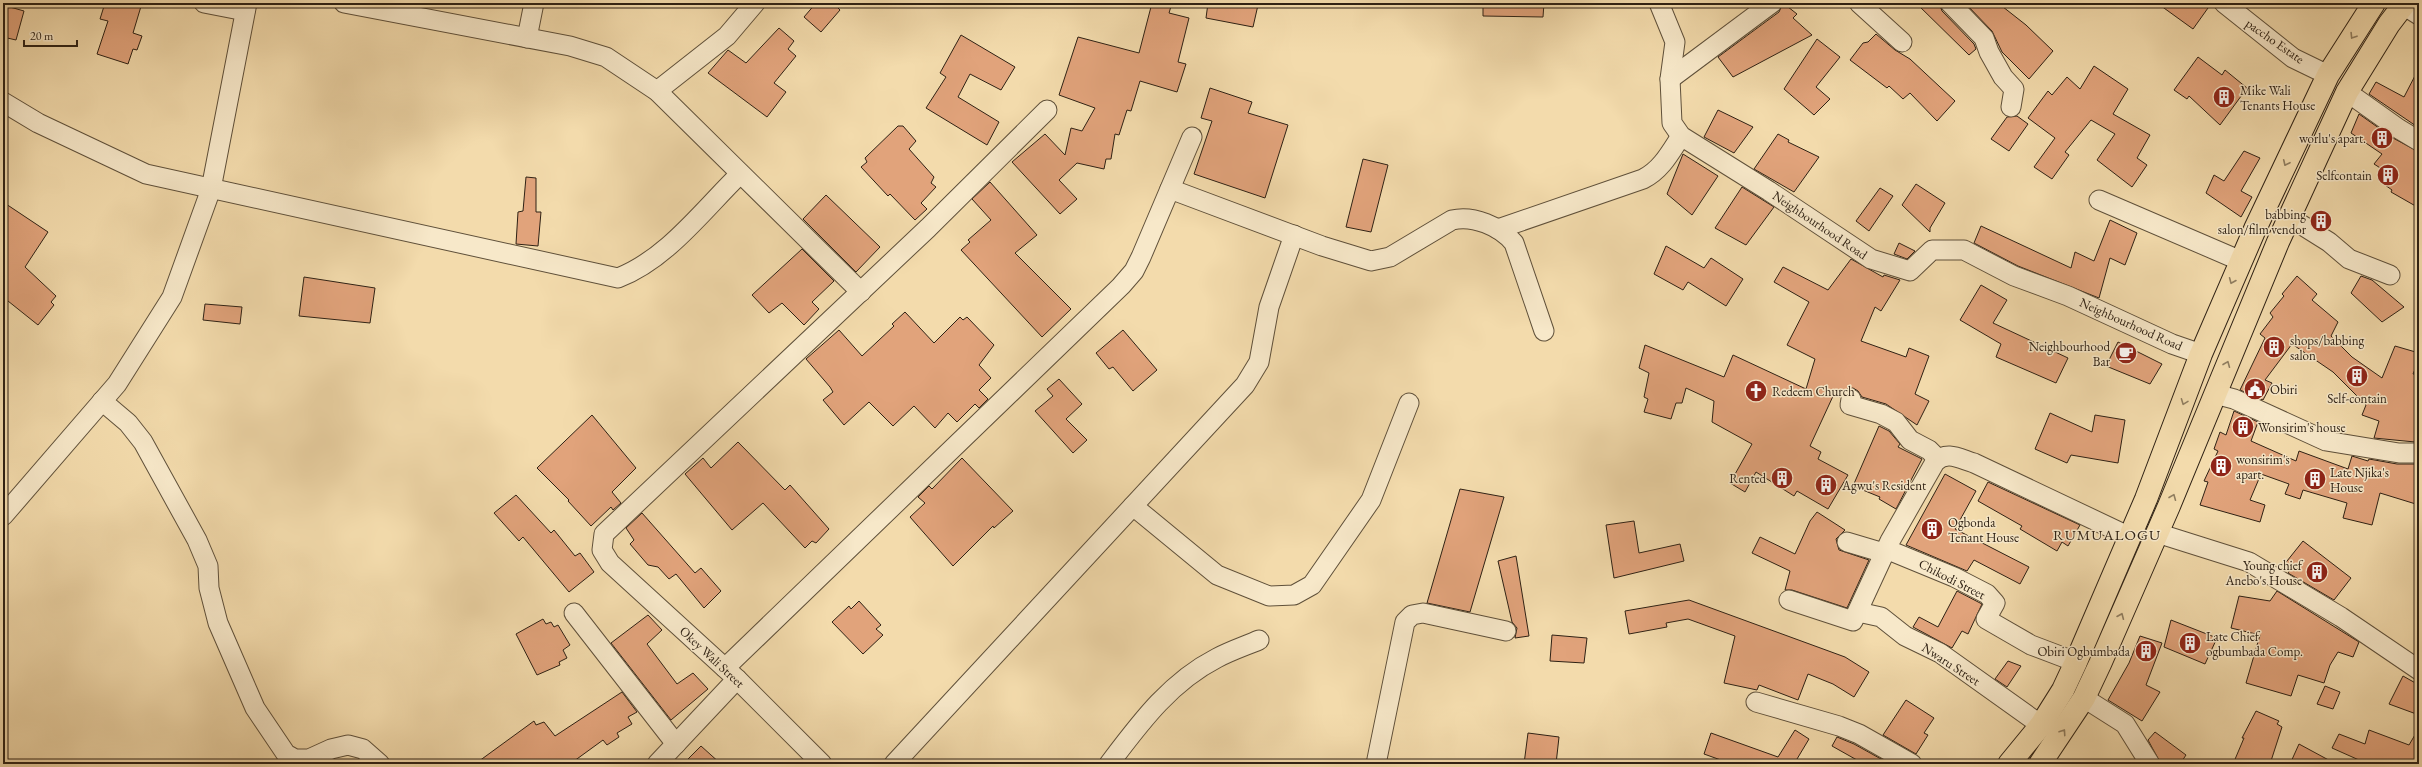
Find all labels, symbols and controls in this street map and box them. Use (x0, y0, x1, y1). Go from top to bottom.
street label: paccho Estate (2242, 15, 2308, 67)
scale bar (24, 22, 77, 48)
text: 20 m (30, 28, 54, 44)
one-way arrow (2350, 32, 2357, 39)
place label: Mike Wali Tenants House (2240, 82, 2315, 114)
building icon: Mike Wali Tenants House (2211, 84, 2237, 110)
building icon: worlu's apart. (2369, 125, 2395, 151)
place label: worlu's apart. (2299, 130, 2366, 147)
one-way arrow (2283, 159, 2291, 166)
building icon: Selfcontain (2375, 162, 2401, 188)
place label: Selfcontain (2316, 167, 2372, 184)
street label: Neighbourhood Road (1769, 187, 1871, 263)
place label: babbing salon/film vendor (2218, 206, 2307, 238)
building icon: babbing salon/film vendor (2308, 208, 2334, 234)
one-way arrow (2229, 278, 2237, 285)
street label: Neighbourhood Road (2077, 294, 2186, 355)
place label: shops/babbing salon (2290, 332, 2365, 364)
building icon: shops/babbing salon (2261, 334, 2287, 360)
place label: Neighbourhood Bar (2029, 338, 2111, 370)
cafe icon: Neighbourhood Bar (2113, 340, 2139, 366)
one-way arrow (2223, 360, 2231, 367)
building icon: Self-contain (2344, 363, 2370, 389)
public building icon: Obiri (2242, 376, 2268, 402)
church icon: Redeem Church (1743, 378, 1769, 404)
place label: Obiri (2270, 381, 2297, 398)
place label: Redeem Church (1772, 383, 1855, 400)
place label: Self-contain (2327, 390, 2387, 407)
one-way arrow (2181, 399, 2189, 406)
building icon: Wonsirim's house (2230, 414, 2256, 440)
place label: Wonsirim's house (2258, 419, 2346, 436)
place label: wonsirim's apart. (2236, 451, 2290, 483)
building icon: wonsirim's apart. (2208, 453, 2234, 479)
place label: Late Njika's House (2330, 464, 2389, 496)
building icon: Rented (1769, 465, 1795, 491)
building icon: Late Njika's House (2302, 466, 2328, 492)
place label: Rented (1729, 470, 1766, 487)
building icon: Agwu's Resident (1813, 472, 1839, 498)
place label: Agwu's Resident (1841, 477, 1926, 494)
one-way arrow (2168, 493, 2176, 500)
place label: Ogbonda Tenant House (1948, 514, 2019, 546)
building icon: Ogbonda Tenant House (1919, 516, 1945, 542)
district label: RUMUALOGU (2053, 525, 2161, 544)
street label: Chikodi Street (1916, 555, 1988, 603)
place label: Young chief Anebo's House (2224, 557, 2304, 589)
building icon: Young chief Anebo's House (2304, 559, 2330, 585)
one-way arrow (2116, 613, 2124, 621)
street label: Okey Wali Street (676, 623, 748, 691)
place label: Late Chief ogbumbada Comp. (2206, 628, 2303, 660)
building icon: Late Chief ogbumbada Comp. (2177, 630, 2203, 656)
building icon: Obiri Ogbumbada (2133, 638, 2159, 664)
street label: Nwaru Street (1918, 639, 1984, 689)
place label: Obiri Ogbumbada (2037, 643, 2131, 660)
one-way arrow (2058, 729, 2066, 736)

